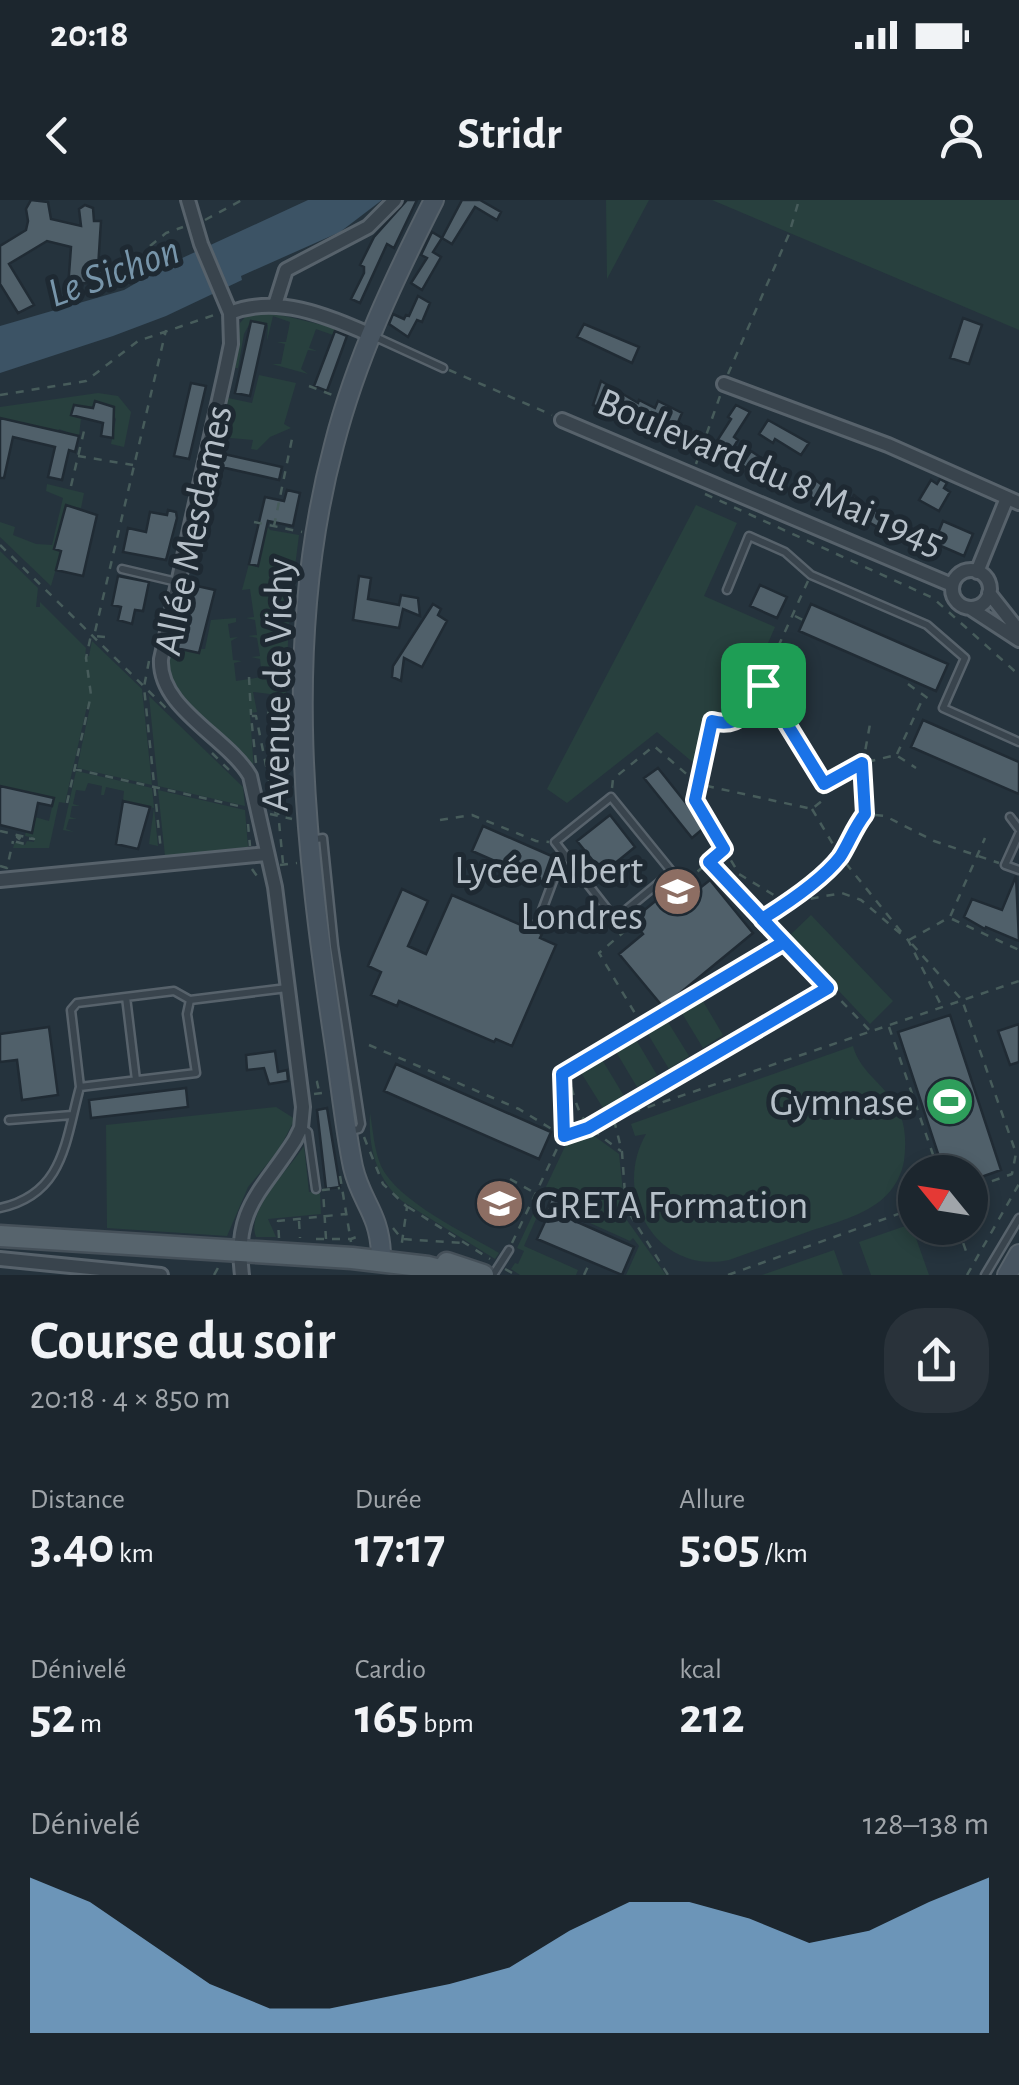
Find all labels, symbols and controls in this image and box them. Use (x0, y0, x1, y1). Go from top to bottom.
text: 20:18 (50, 16, 129, 54)
icon: back (30, 108, 85, 163)
icon: person (934, 108, 989, 163)
text: Stridr (457, 112, 562, 157)
water label: Le Sichon (42, 229, 185, 315)
street label: Boulevard du 8 Mai 1945 (591, 382, 949, 564)
street label: Allée Mesdames (148, 402, 240, 659)
street label: Avenue de Vichy (256, 558, 300, 812)
pin (721, 643, 806, 728)
icon: arrive (736, 658, 791, 713)
place label: Lycée Albert Londres (454, 851, 643, 937)
school or university icon: Lycée Albert Londres (652, 866, 704, 918)
sports icon: Gymnase (923, 1075, 975, 1127)
place label: Gymnase (770, 1083, 914, 1123)
north arrow (898, 1155, 988, 1245)
map controls (898, 1155, 988, 1245)
school or university icon: GRETA Formation (474, 1178, 526, 1230)
place label: GRETA Formation (535, 1186, 808, 1226)
button: share (884, 1308, 989, 1413)
text: Course du soir (30, 1314, 335, 1369)
text: 20:18 · 4 × 850 m (30, 1382, 230, 1414)
text: Distance (30, 1486, 125, 1514)
text: Durée (355, 1486, 422, 1514)
text: Allure (679, 1486, 745, 1514)
text: 3.40 (30, 1522, 114, 1572)
text: 17:17 (355, 1522, 445, 1572)
text: 5:05 (679, 1522, 760, 1572)
text: km (114, 1540, 154, 1568)
text: /km (760, 1540, 808, 1568)
text: Dénivelé (30, 1656, 126, 1684)
text: Cardio (355, 1656, 426, 1684)
text: kcal (679, 1656, 722, 1684)
text: 52 (30, 1692, 75, 1742)
text: 165 (355, 1692, 418, 1742)
text: 212 (679, 1692, 744, 1742)
text: m (75, 1710, 102, 1738)
text: bpm (418, 1710, 474, 1738)
text: Dénivelé (30, 1808, 140, 1840)
text: 128–138 m (863, 1808, 989, 1840)

